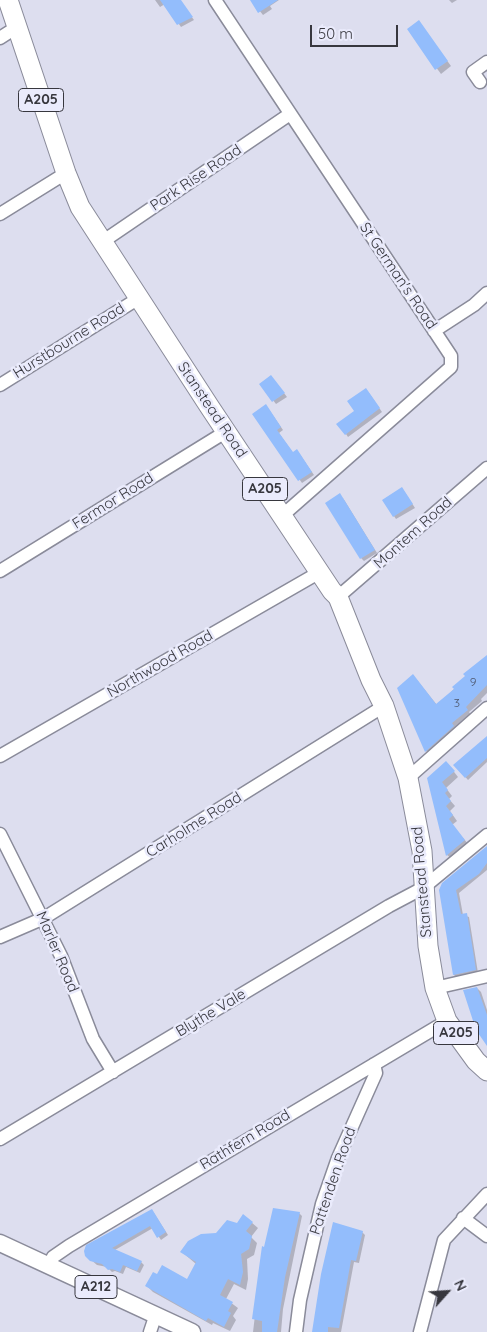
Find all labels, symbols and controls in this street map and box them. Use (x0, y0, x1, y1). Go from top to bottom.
scale bar (312, 15, 400, 47)
text: 50 m (318, 24, 353, 43)
road number: A205 (18, 88, 64, 112)
street label: Park Rise Road (147, 141, 245, 215)
street label: St German's Road (356, 219, 440, 333)
street label: Hurstbourne Road (10, 299, 128, 383)
street label: Stanstead Road (173, 359, 251, 461)
street label: Fermor Road (69, 469, 157, 533)
road number: A205 (242, 478, 288, 500)
street label: Montem Road (370, 493, 456, 573)
street label: Northwood Road (104, 626, 216, 702)
house number: 9 (470, 675, 476, 689)
house number: 3 (454, 696, 460, 710)
street label: Carholme Road (143, 788, 245, 862)
street label: Stanstead Road (408, 826, 436, 938)
street label: Marler Road (32, 909, 82, 995)
street label: Blythe Vale (173, 985, 249, 1041)
road number: A205 (434, 1021, 478, 1044)
street label: Rathfern Road (197, 1106, 293, 1174)
street label: Pattenden Road (306, 1125, 360, 1237)
north arrow (422, 1267, 472, 1317)
road number: A212 (75, 1275, 117, 1298)
text: N (450, 1277, 471, 1294)

